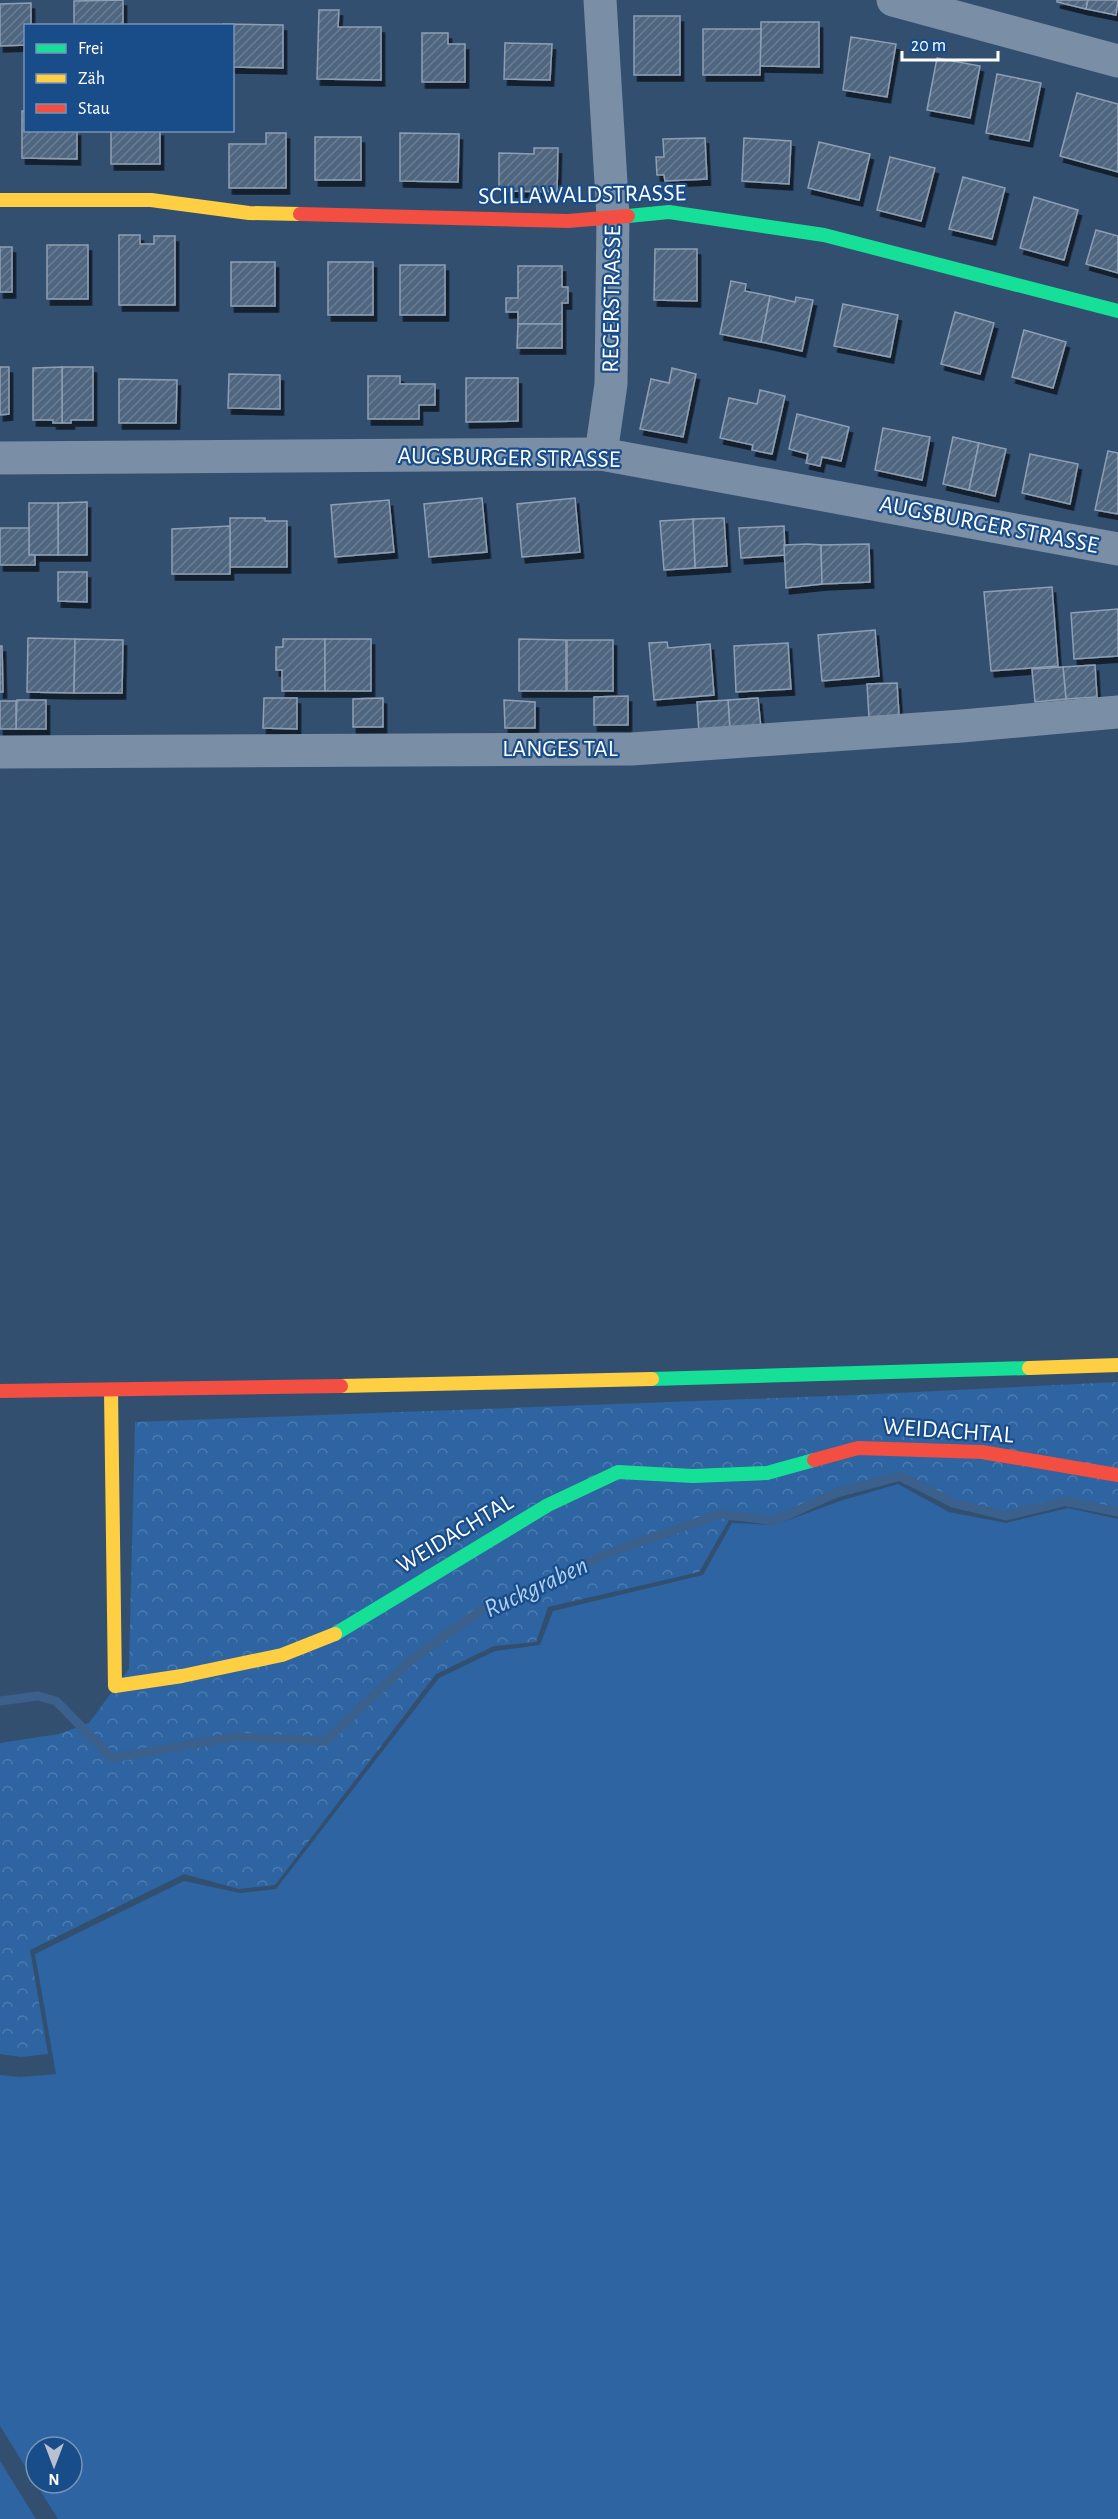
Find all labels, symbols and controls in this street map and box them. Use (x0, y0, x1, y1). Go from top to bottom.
legend (24, 24, 234, 132)
scale bar (902, 24, 998, 62)
text: 20 m (911, 37, 946, 55)
text: Frei (78, 40, 104, 58)
text: Zäh (78, 70, 105, 88)
text: Stau (78, 100, 110, 118)
street label: SCILLAWALDSTRASSE (478, 181, 687, 209)
street label: REGERSTRASSE (599, 224, 625, 373)
street label: AUGSBURGER STRASSE (398, 444, 621, 472)
street label: AUGSBURGER STRASSE (877, 492, 1101, 558)
street label: LANGES TAL (502, 737, 618, 761)
street label: WEIDACHTAL (882, 1414, 1014, 1448)
street label: WEIDACHTAL (393, 1490, 517, 1578)
water label: Ruckgraben (480, 1552, 592, 1622)
north arrow (24, 2435, 84, 2495)
text: N (48, 2471, 60, 2487)

